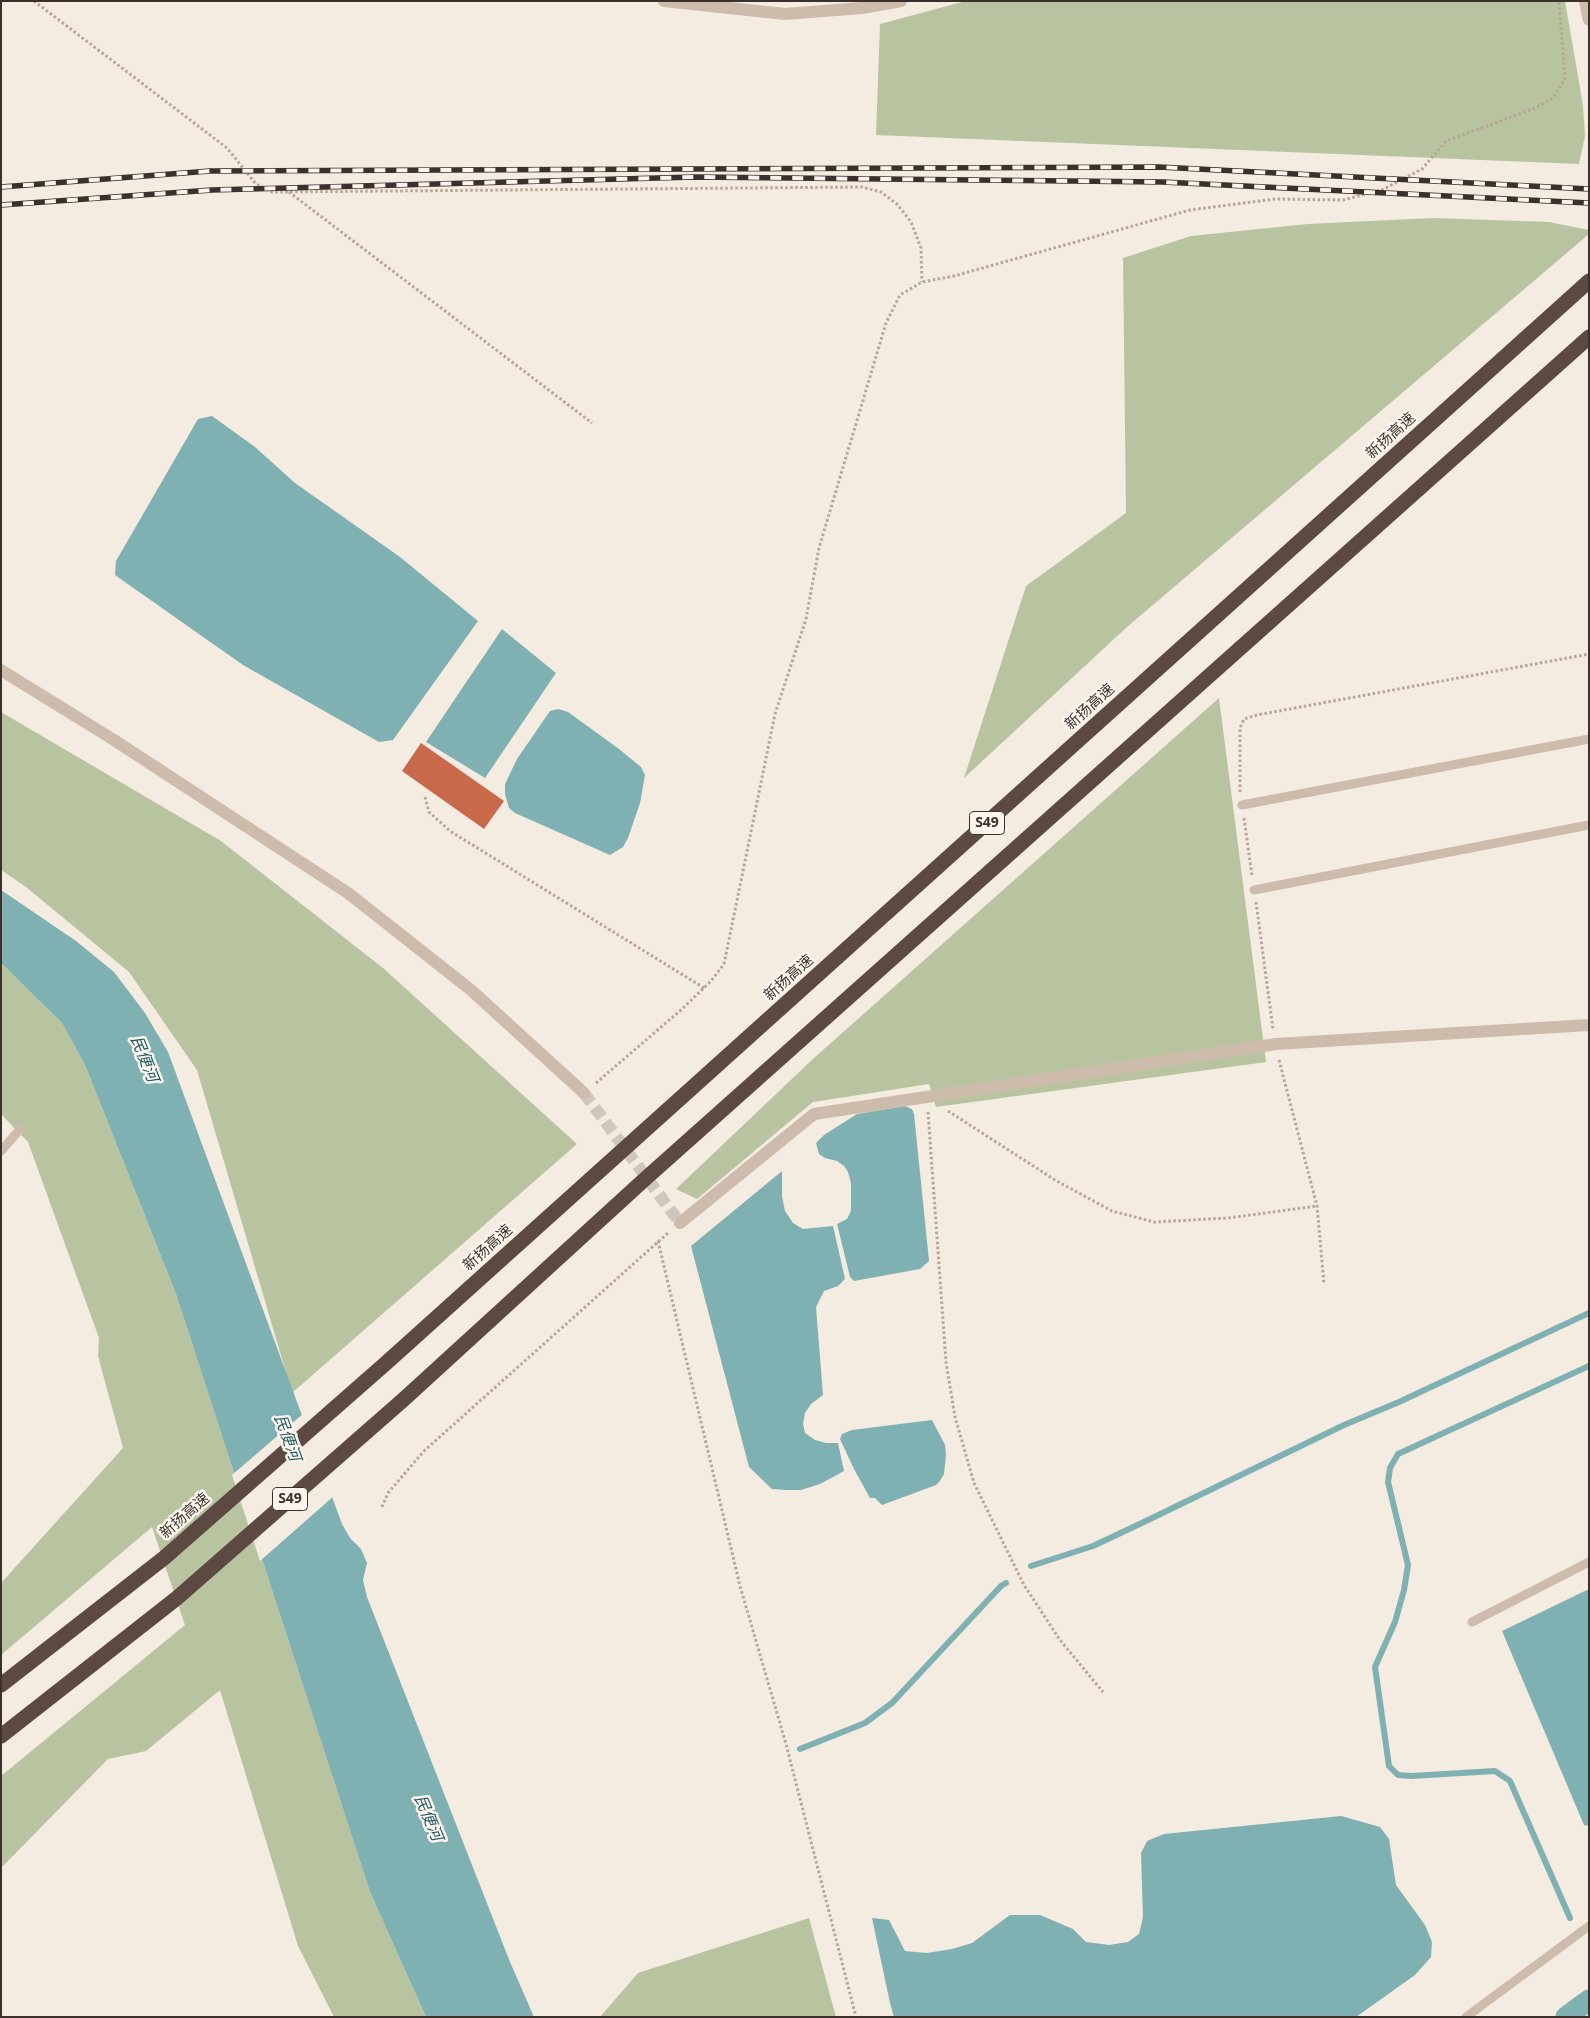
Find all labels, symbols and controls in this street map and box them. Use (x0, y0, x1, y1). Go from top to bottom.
street label: 新扬高速 (1363, 409, 1419, 463)
street label: 新扬高速 (1062, 680, 1118, 734)
road number: S49 (970, 811, 1004, 834)
street label: 新扬高速 (761, 951, 817, 1005)
water label: 民便河 (126, 1033, 162, 1085)
street label: 新扬高速 (460, 1221, 516, 1275)
water label: 民便河 (270, 1412, 304, 1464)
road number: S49 (272, 1488, 308, 1510)
street label: 新扬高速 (156, 1490, 214, 1542)
water label: 民便河 (410, 1792, 446, 1844)

